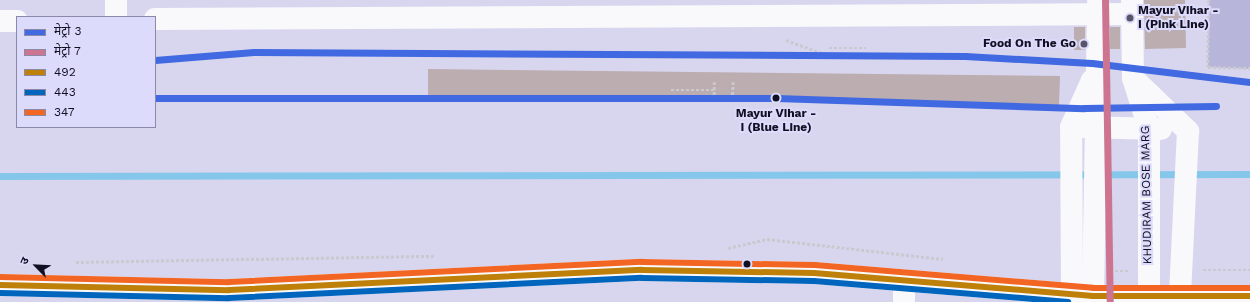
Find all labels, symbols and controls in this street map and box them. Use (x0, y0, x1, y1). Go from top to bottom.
place label: Mayur Vihar - I (Pink Line) (1138, 4, 1219, 32)
marker: Mayur Vihar - I (Pink Line) (1125, 13, 1135, 23)
legend (16, 16, 156, 128)
text: मेट्रो 3 (54, 24, 81, 38)
place label: Food On The Go (983, 37, 1076, 51)
marker: Food On The Go (1079, 39, 1089, 49)
text: मेट्रो 7 (54, 44, 81, 58)
text: 492 (54, 65, 76, 79)
text: 443 (54, 85, 76, 99)
marker: Mayur Vihar - I (Blue Line) (769, 91, 783, 105)
text: 347 (54, 105, 74, 119)
place label: Mayur Vihar - I (Blue Line) (735, 107, 817, 135)
street label: KHUDIRAM BOSE MARG (1139, 126, 1155, 264)
north arrow (16, 246, 56, 286)
text: उ (17, 255, 32, 267)
unlabelled marker (742, 259, 752, 269)

